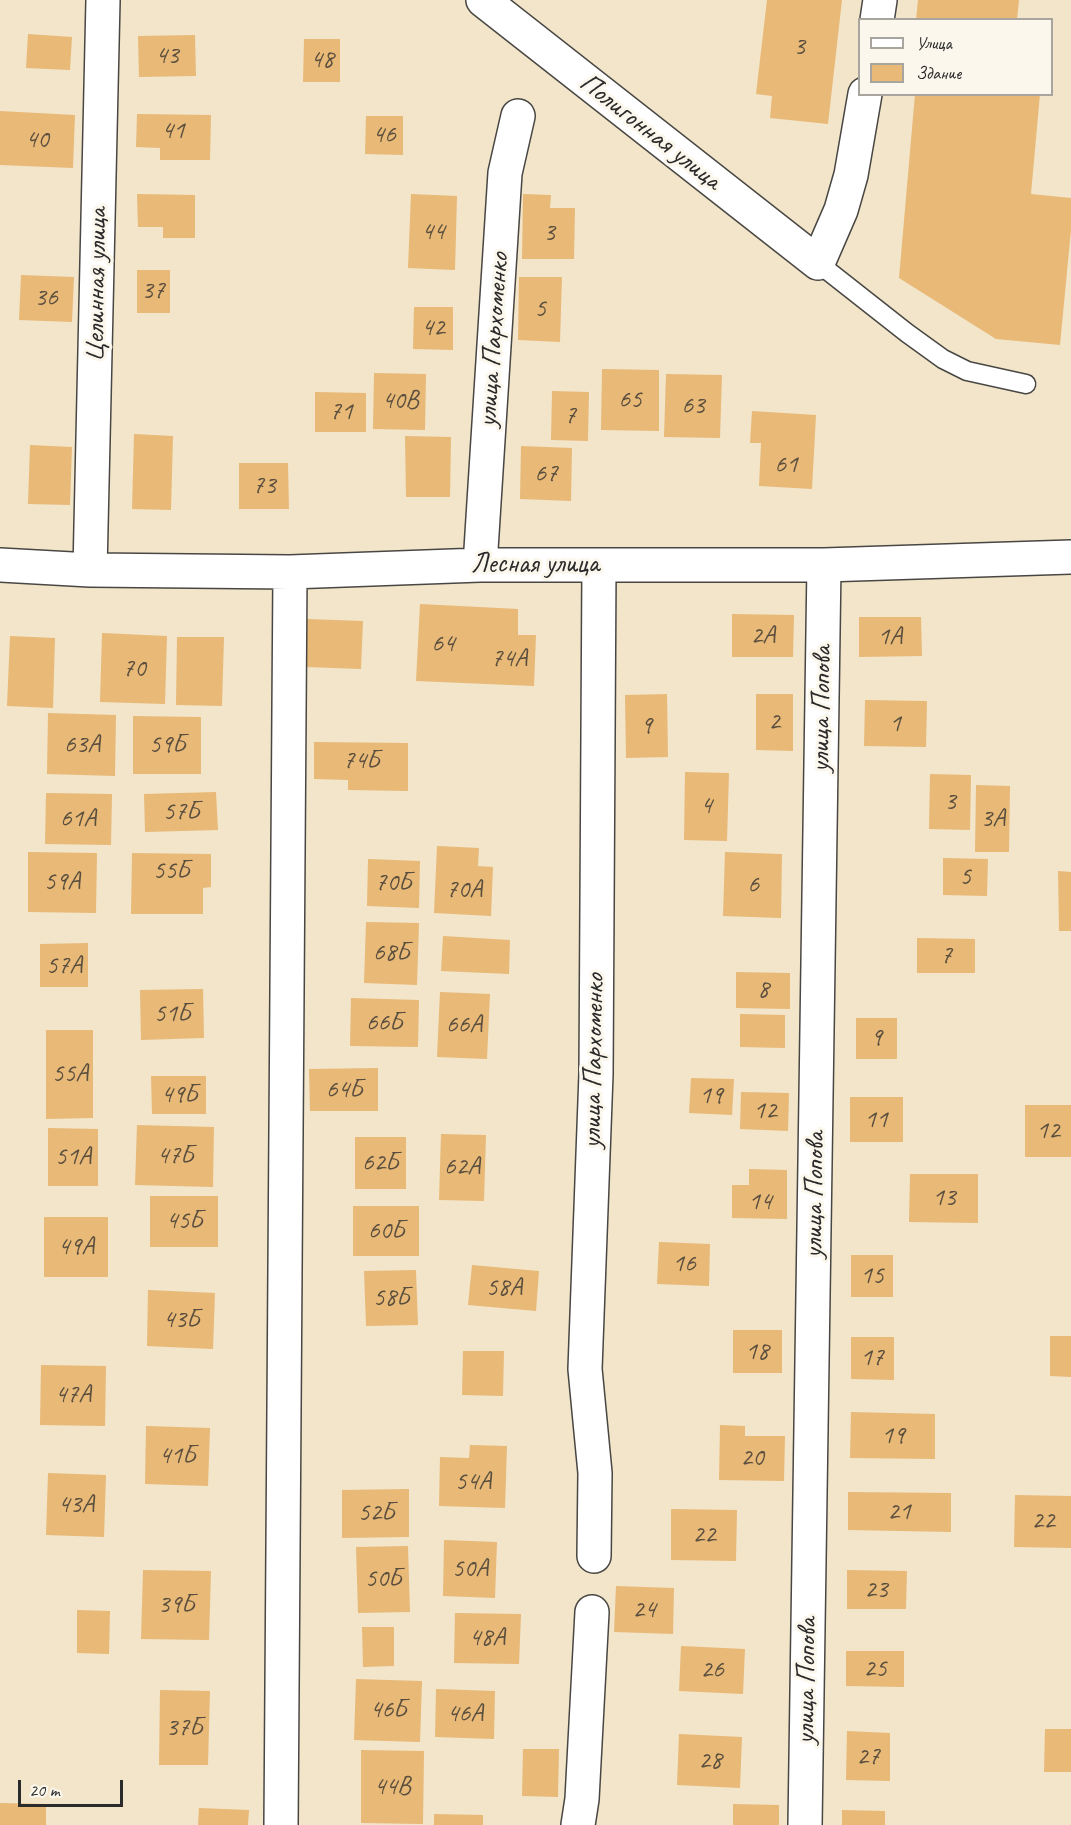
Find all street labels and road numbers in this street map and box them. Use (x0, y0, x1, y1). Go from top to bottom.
street label: Полигонная улица (572, 66, 728, 198)
street label: Целинная улица (79, 208, 115, 362)
street label: улица Пархоменко (471, 251, 517, 429)
street label: Лесная улица (471, 548, 599, 582)
street label: улица Попова (804, 645, 840, 773)
street label: улица Пархоменко (576, 973, 612, 1149)
street label: улица Попова (797, 1131, 833, 1259)
street label: улица Попова (789, 1617, 825, 1745)

